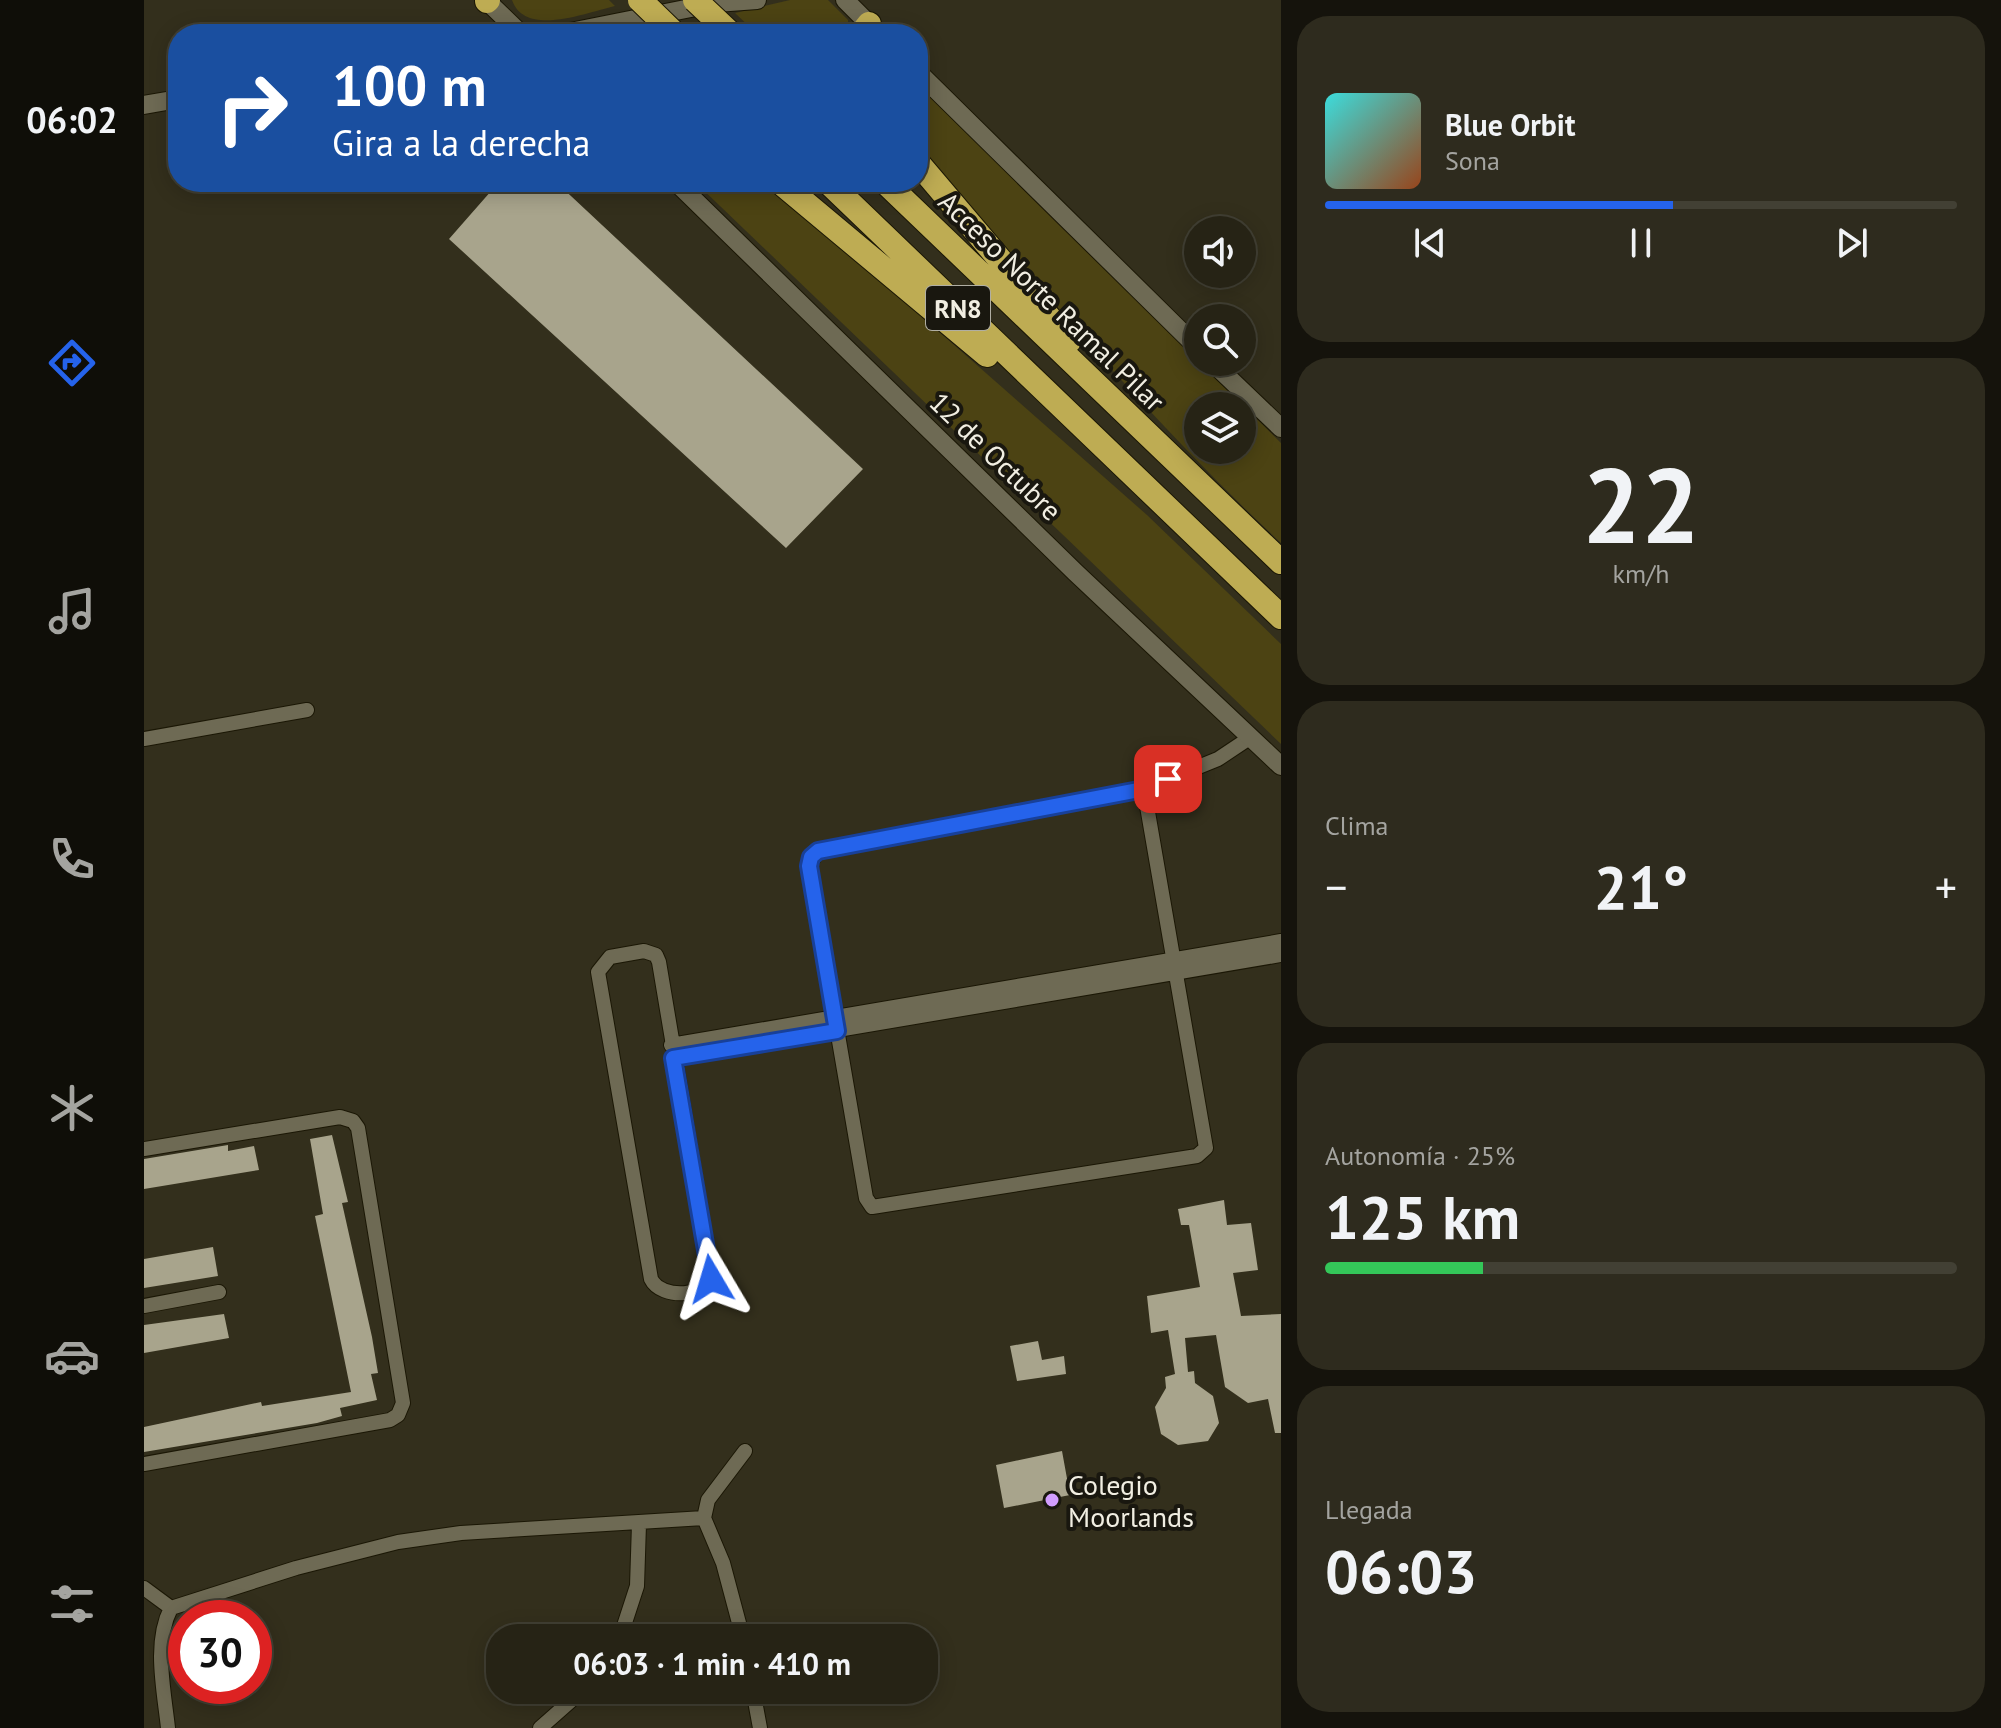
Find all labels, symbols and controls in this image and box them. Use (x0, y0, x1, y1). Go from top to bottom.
text: 100 m (332, 49, 487, 121)
icon: right (200, 56, 304, 160)
text: 06:02 (26, 96, 118, 143)
text: Blue Orbit (1445, 105, 1575, 144)
text: Gira a la derecha (332, 119, 590, 166)
text: Sona (1445, 144, 1500, 177)
street label: Acceso Norte Ramal Pilar (931, 183, 1173, 419)
map controls (1184, 216, 1256, 464)
button: sound (1184, 216, 1256, 288)
icon: previous (1408, 221, 1452, 265)
icon: pause (1619, 221, 1663, 265)
icon: next (1830, 221, 1874, 265)
road number: RN8 (926, 286, 990, 330)
button: search (1184, 304, 1256, 376)
icon: directions (44, 335, 100, 391)
street label: 12 de Octubre (922, 384, 1070, 528)
button: layers (1184, 392, 1256, 464)
text: 22 (1582, 437, 1700, 572)
text: km/h (1613, 557, 1670, 590)
icon: music (44, 583, 100, 639)
pin (1134, 745, 1202, 813)
icon: arrive (1146, 757, 1190, 801)
text: Clima (1325, 809, 1388, 842)
icon: phone (44, 831, 100, 887)
text: 21° (1594, 848, 1688, 926)
text: − (1325, 858, 1347, 915)
text: + (1935, 858, 1957, 915)
icon: climate (44, 1080, 100, 1136)
text: Autonomía · 25% (1325, 1139, 1515, 1172)
text: 125 km (1325, 1178, 1520, 1256)
position arrow (669, 1237, 753, 1321)
icon: car (44, 1328, 100, 1384)
place label: Colegio Moorlands (1068, 1466, 1194, 1535)
marker: Colegio Moorlands (1043, 1491, 1061, 1509)
text: Llegada (1325, 1493, 1413, 1526)
text: 06:03 (1325, 1532, 1477, 1610)
icon: filters (44, 1576, 100, 1632)
speed limit sign: 30 (168, 1600, 272, 1704)
text: 06:03 · 1 min · 410 m (573, 1644, 851, 1683)

